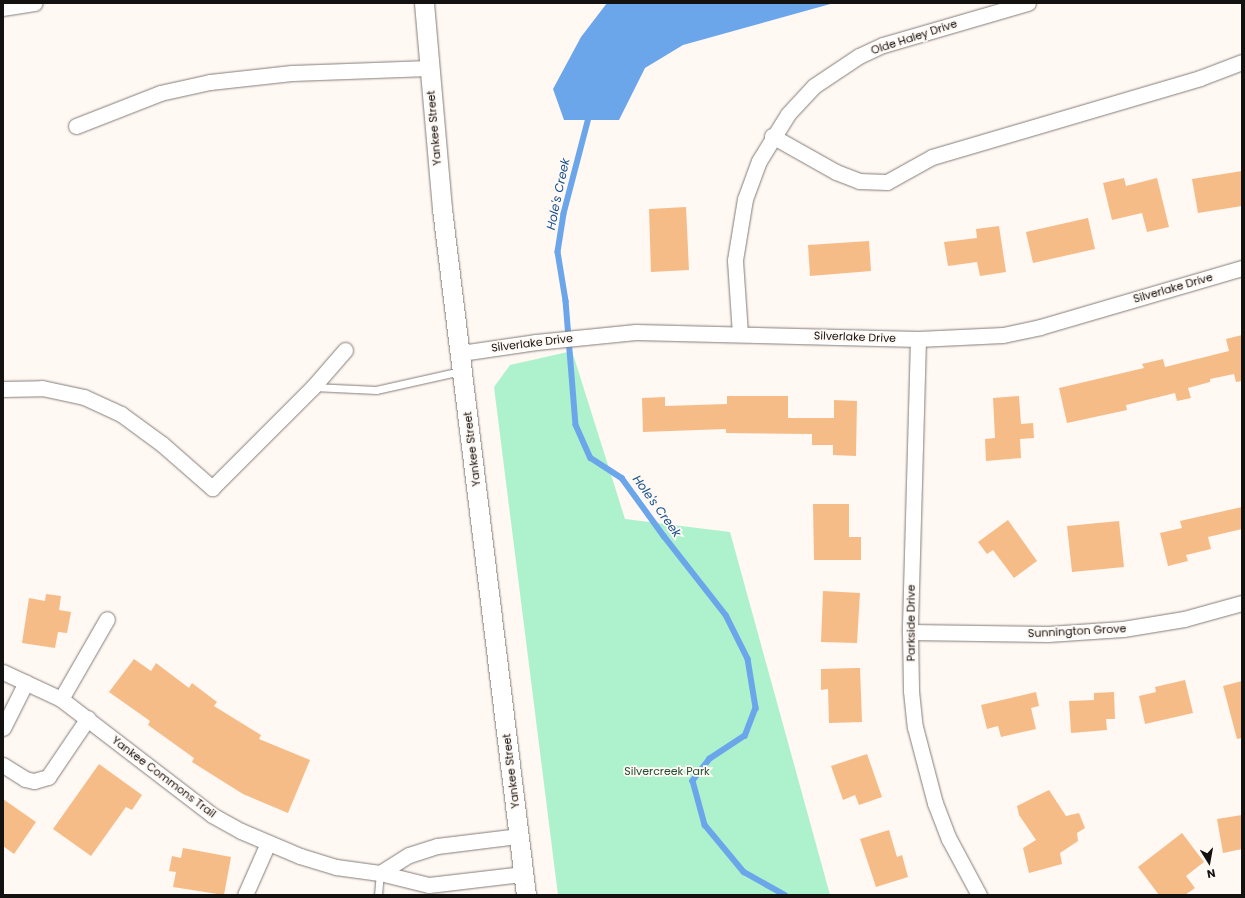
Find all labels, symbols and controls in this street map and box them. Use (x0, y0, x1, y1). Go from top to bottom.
street label: Olde Haley Drive (869, 17, 959, 57)
street label: Yankee Street (424, 90, 444, 166)
water label: Hole's Creek (543, 157, 573, 231)
street label: Silverlake Drive (1132, 270, 1214, 306)
street label: Silverlake Drive (814, 329, 896, 345)
street label: Silverlake Drive (490, 331, 574, 355)
street label: Yankee Street (461, 411, 483, 487)
water label: Hole's Creek (630, 472, 684, 540)
street label: Parkside Drive (904, 585, 918, 661)
street label: Sunnington Grove (1027, 622, 1127, 640)
street label: Yankee Street (500, 733, 522, 809)
street label: Yankee Commons Trail (109, 734, 219, 820)
park label: Silvercreek Park (624, 764, 710, 778)
north arrow (1189, 842, 1229, 882)
text: N (1206, 865, 1217, 882)

